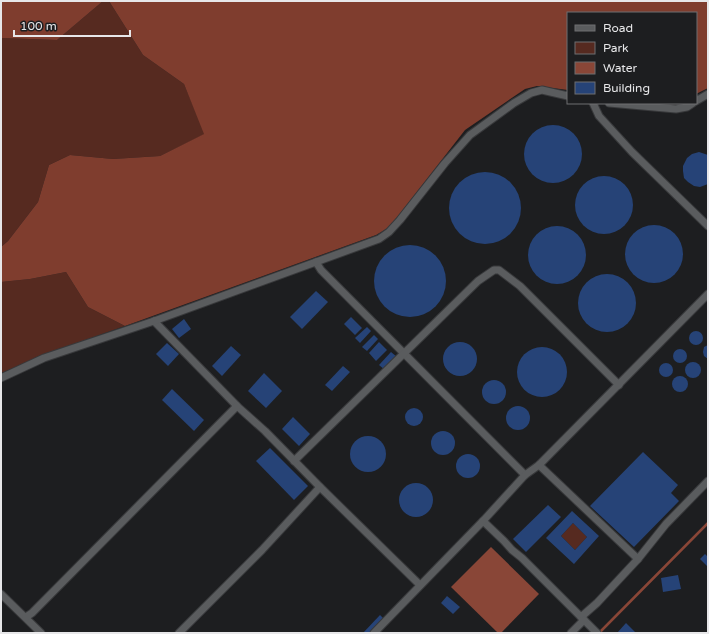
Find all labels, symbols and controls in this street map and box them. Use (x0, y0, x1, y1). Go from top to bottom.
scale bar (14, 12, 130, 38)
legend (567, 12, 697, 104)
text: 100 m (20, 19, 57, 33)
text: Road (603, 21, 633, 35)
text: Park (603, 41, 629, 55)
text: Water (603, 61, 638, 75)
text: Building (603, 81, 650, 95)

